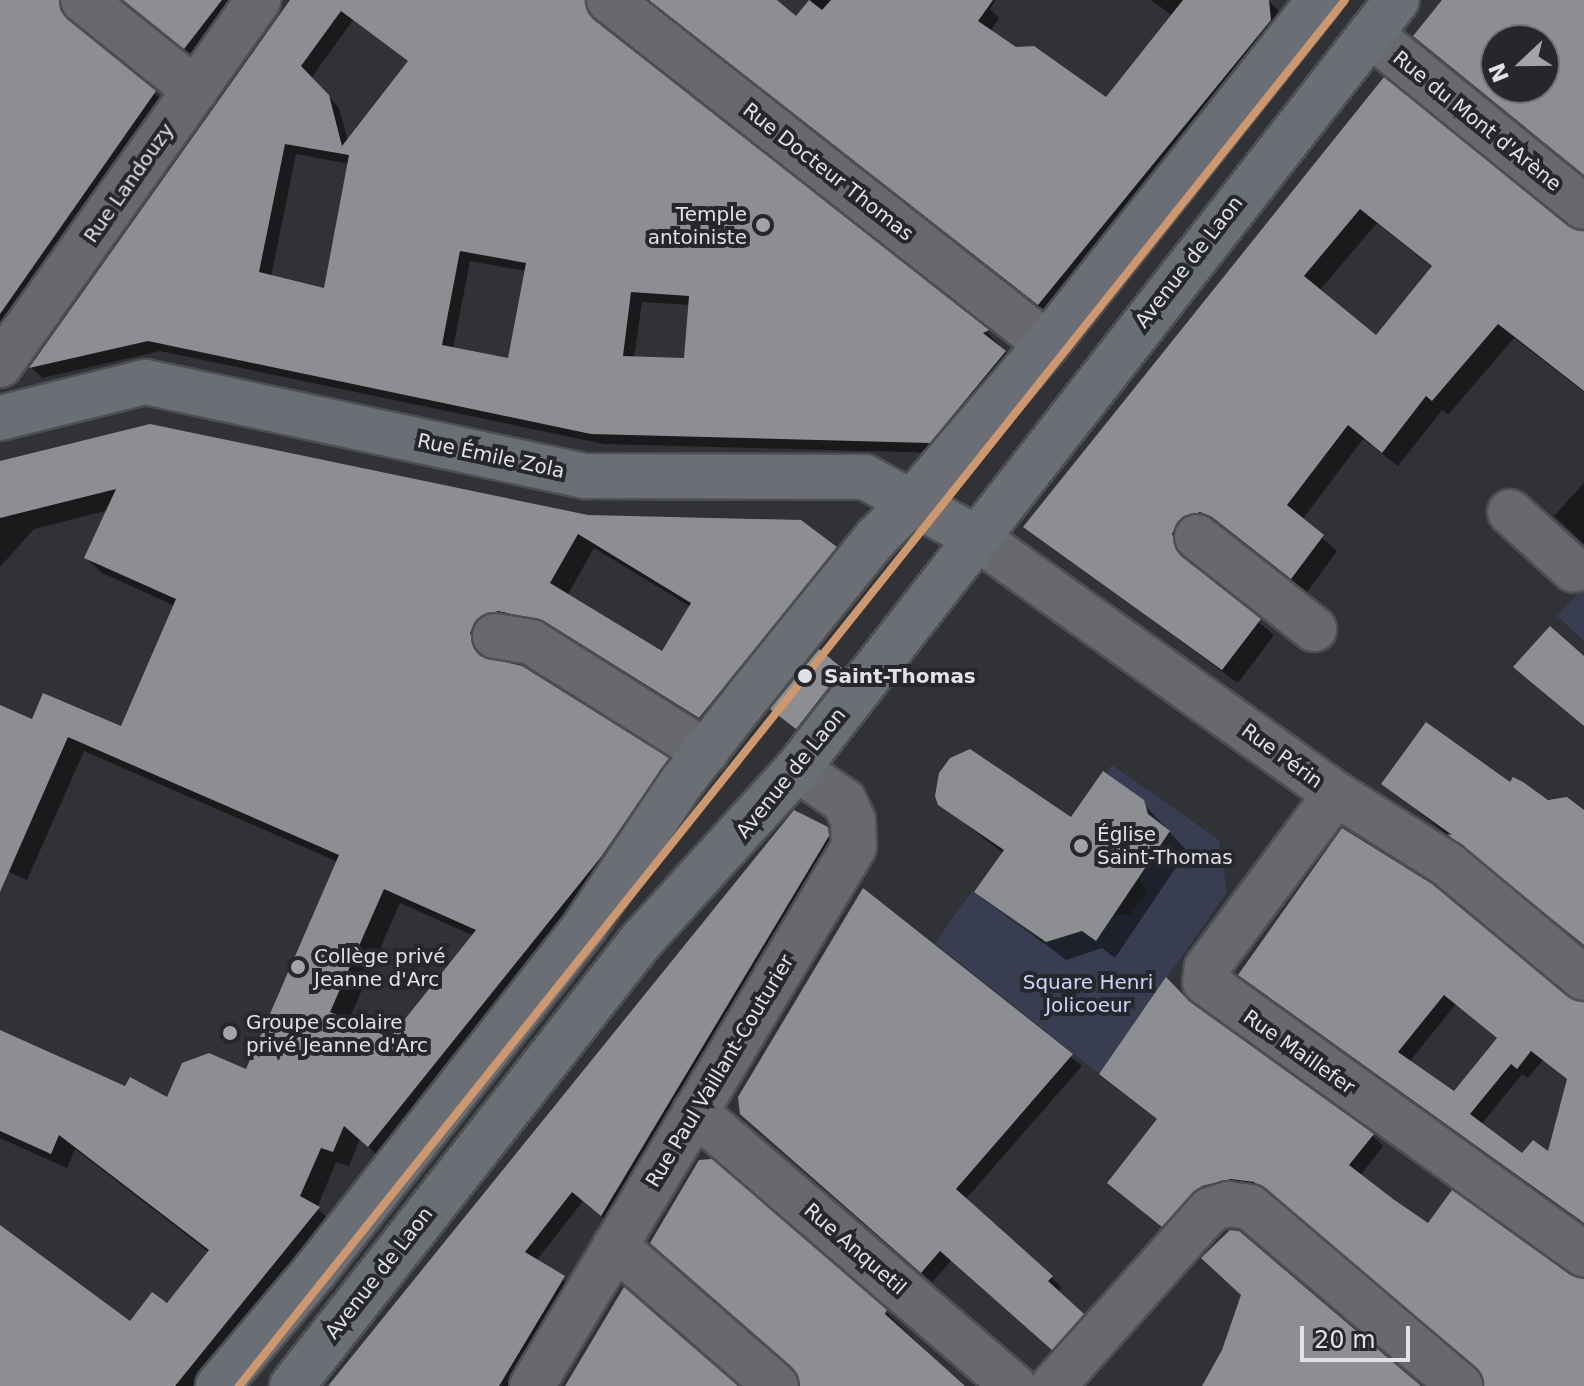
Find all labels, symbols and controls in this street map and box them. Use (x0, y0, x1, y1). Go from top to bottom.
north arrow (1480, 24, 1560, 104)
street label: Rue du Mont d'Arène (1388, 46, 1566, 196)
text: N (1484, 59, 1514, 86)
street label: Rue Docteur Thomas (738, 98, 918, 246)
street label: Rue Landouzy (79, 119, 179, 247)
street label: Avenue de Laon (1130, 191, 1248, 333)
place label: Temple antoiniste (648, 202, 747, 249)
marker: Temple antoiniste (754, 216, 772, 234)
street label: Rue Émile Zola (415, 429, 567, 483)
marker: Saint-Thomas (793, 664, 817, 688)
place label: Saint-Thomas (824, 664, 976, 688)
street label: Avenue de Laon (731, 703, 851, 843)
street label: Rue Périn (1237, 719, 1327, 793)
place label: Église Saint-Thomas (1097, 822, 1233, 869)
marker: Église Saint-Thomas (1072, 837, 1090, 855)
place label: Collège privé Jeanne d'Arc (314, 944, 446, 991)
street label: Rue Paul Vaillant-Couturier (641, 950, 799, 1192)
marker: Collège privé Jeanne d'Arc (289, 958, 307, 976)
park label: Square Henri Jolicoeur (1023, 971, 1153, 1018)
street label: Rue Maillefer (1239, 1005, 1359, 1099)
place label: Groupe scolaire privé Jeanne d'Arc (246, 1010, 428, 1057)
marker: Groupe scolaire privé Jeanne d'Arc (221, 1024, 239, 1042)
street label: Rue Anquetil (799, 1198, 911, 1300)
street label: Avenue de Laon (320, 1202, 438, 1344)
scale bar (1304, 1310, 1414, 1360)
text: 20 m (1314, 1326, 1376, 1354)

